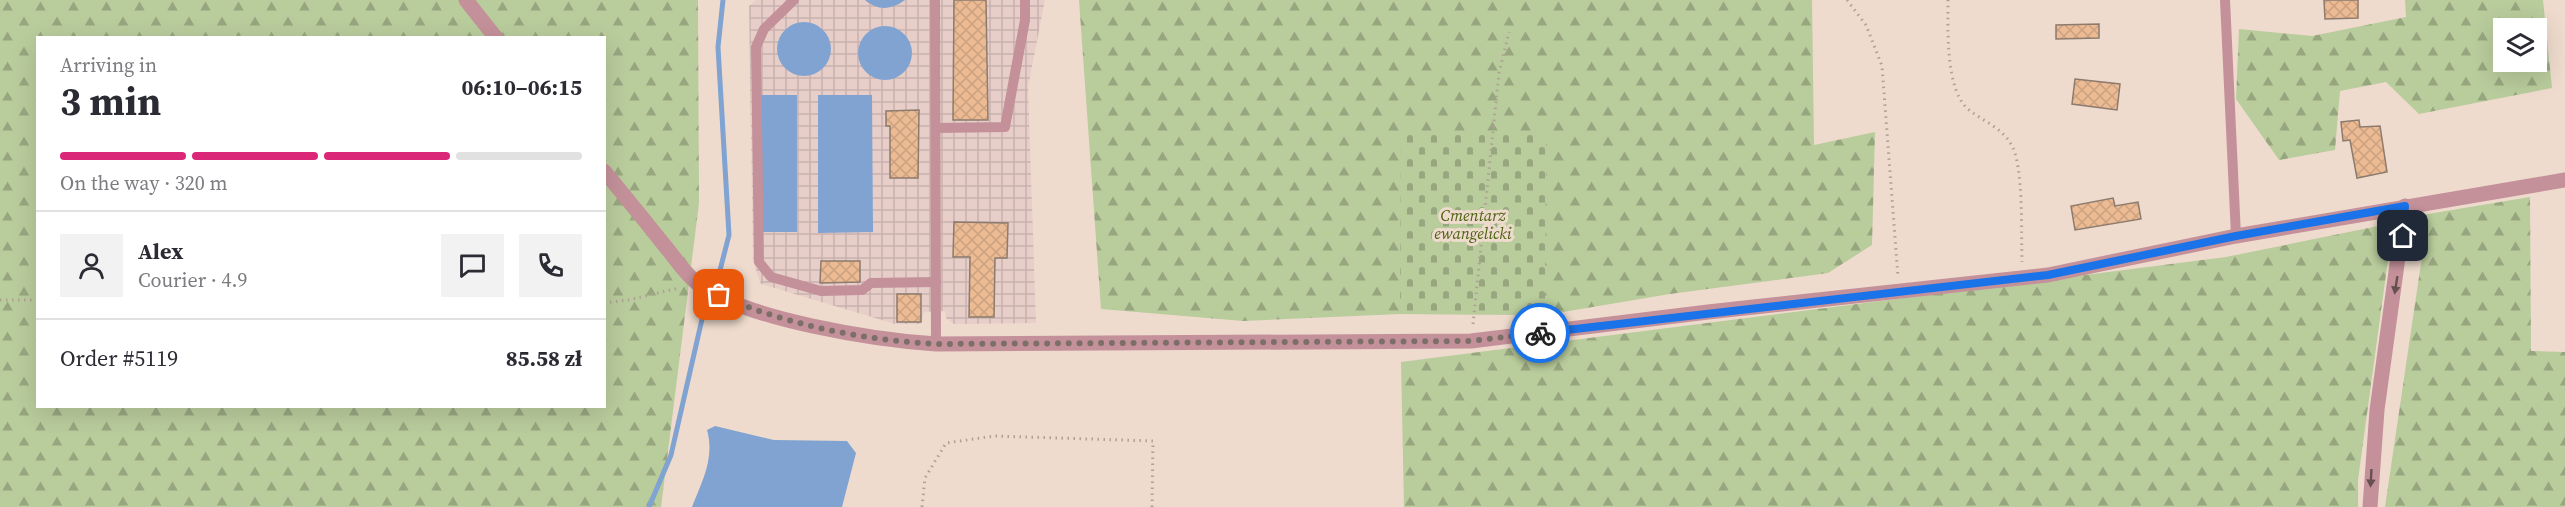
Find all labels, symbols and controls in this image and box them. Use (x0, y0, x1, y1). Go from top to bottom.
map controls (2493, 18, 2547, 72)
button: layers (2493, 18, 2547, 72)
text: Arriving in (60, 51, 157, 79)
text: 06:10–06:15 (462, 72, 582, 102)
text: 3 min (60, 75, 161, 128)
text: On the way · 320 m (60, 169, 227, 197)
park label: Cmentarz ewangelicki (1434, 204, 1512, 244)
pin (2377, 210, 2428, 261)
icon: home (2386, 219, 2419, 252)
button: person (60, 234, 123, 297)
button: chat (441, 234, 504, 297)
button: phone (519, 234, 582, 297)
text: Alex (138, 236, 183, 266)
text: Courier · 4.9 (138, 266, 247, 294)
pin (693, 269, 744, 320)
one-way arrow (2391, 275, 2400, 294)
icon: bag (702, 278, 735, 311)
courier (1510, 303, 1570, 363)
icon: bike (1524, 317, 1557, 350)
text: Order #5119 (60, 343, 178, 373)
text: 85.58 zł (506, 343, 582, 373)
one-way arrow (2366, 469, 2375, 488)

